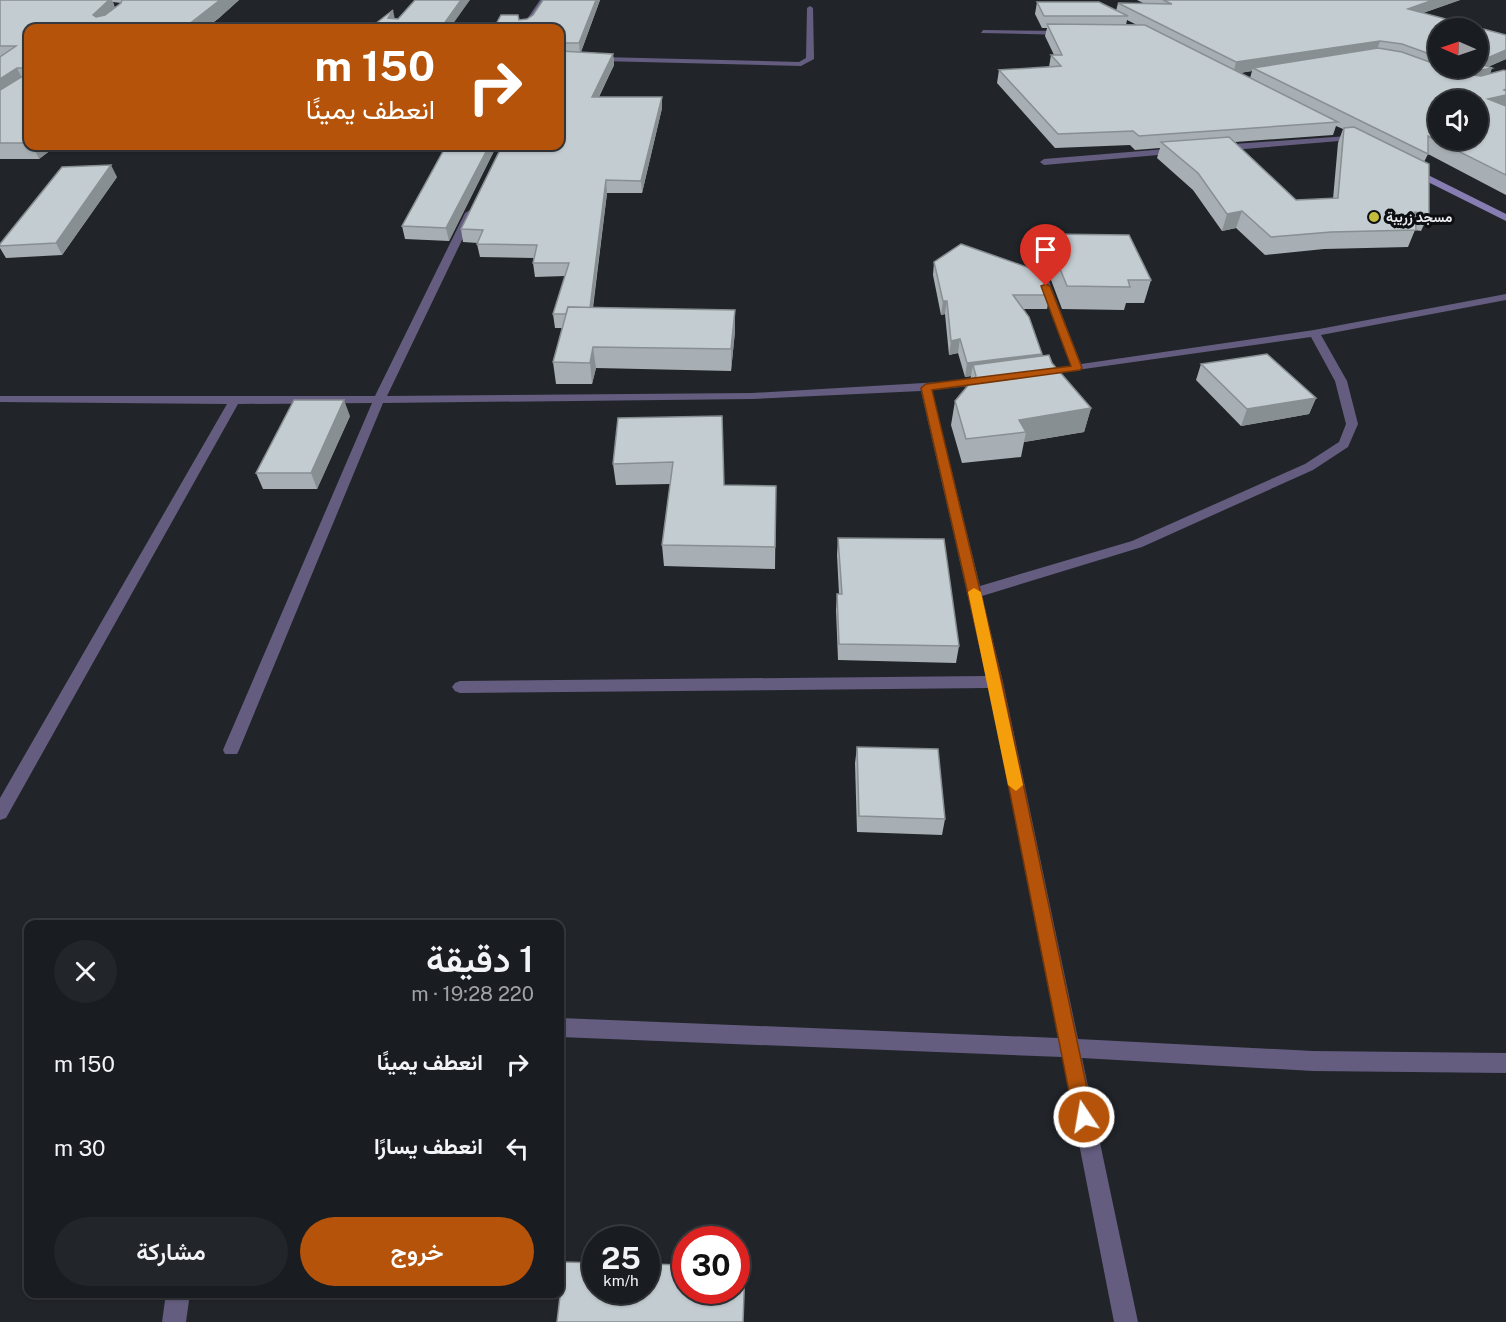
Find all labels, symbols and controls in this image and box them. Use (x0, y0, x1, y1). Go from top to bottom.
north arrow (1428, 18, 1488, 78)
map controls (1428, 18, 1488, 150)
text: 150 m (314, 41, 435, 90)
icon: right (456, 48, 534, 126)
button: sound (1428, 90, 1488, 150)
text: انعطف يمينًا (306, 93, 435, 125)
place label: مسجد زريبة (1386, 209, 1453, 226)
marker: مسجد زريبة (1367, 210, 1381, 224)
pin (1020, 224, 1071, 286)
icon: arrive (1029, 233, 1062, 266)
text: 1 دقيقة (426, 938, 534, 980)
button: close (54, 940, 117, 1003)
text: 220 m · 19:28 (411, 982, 534, 1006)
icon: right (501, 1048, 534, 1081)
text: انعطف يمينًا (377, 1049, 483, 1075)
text: 150 m (54, 1051, 115, 1077)
position arrow (1052, 1085, 1116, 1149)
icon: left (501, 1132, 534, 1165)
text: انعطف يسارًا (374, 1133, 483, 1159)
text: 30 m (54, 1135, 106, 1161)
button: مشاركة (54, 1217, 288, 1286)
button: خروج (300, 1217, 534, 1286)
speed limit sign: 30 (672, 1226, 750, 1304)
text: 25 (601, 1240, 641, 1276)
text: km/h (603, 1272, 639, 1289)

